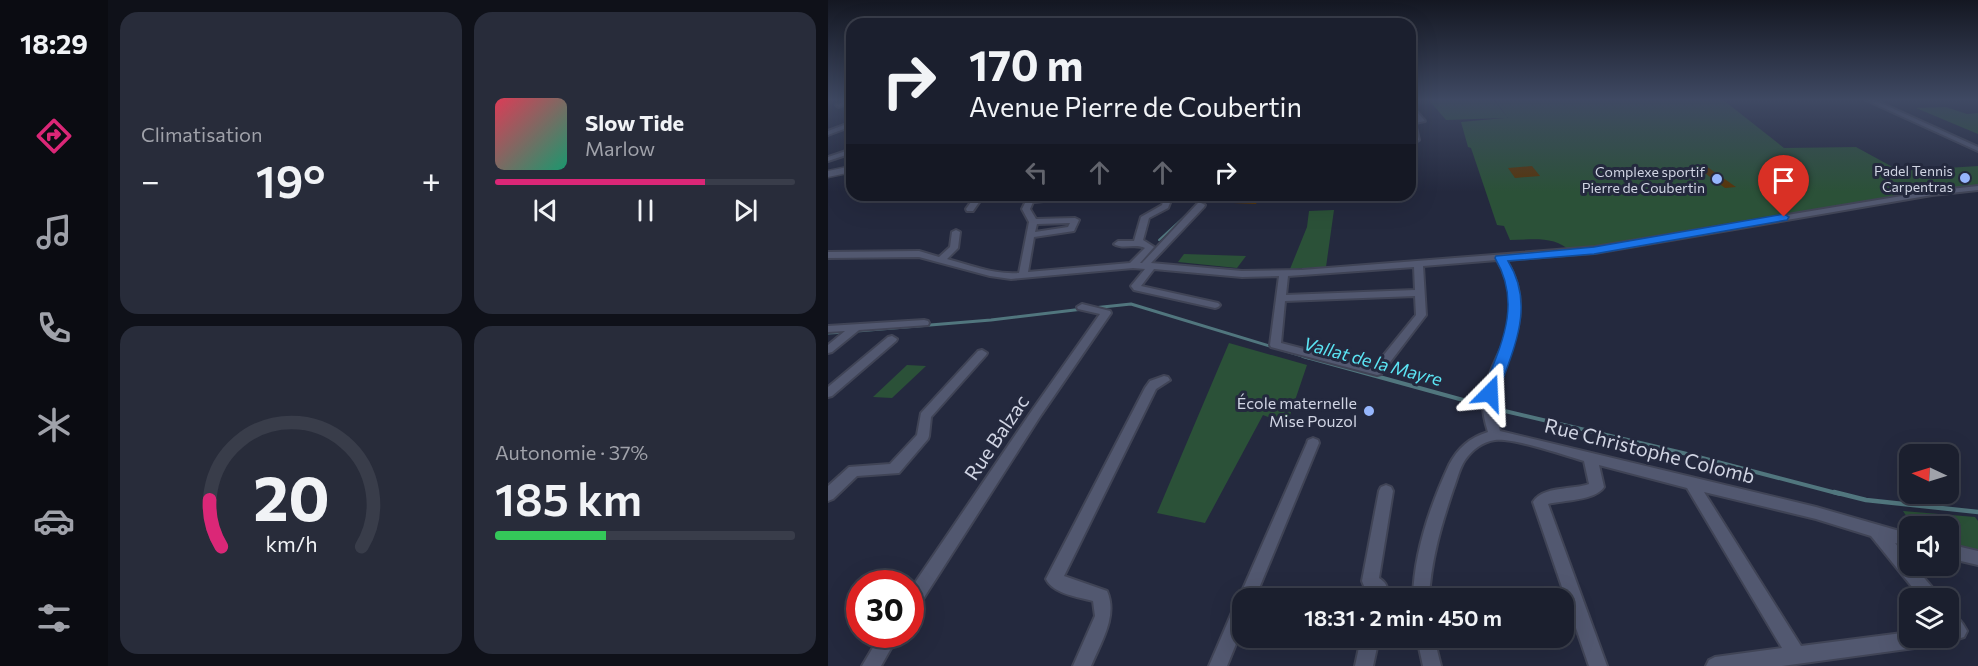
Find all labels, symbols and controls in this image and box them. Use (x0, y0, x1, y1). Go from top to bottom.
text: 18:29 (20, 27, 88, 60)
text: 170 m (969, 38, 1083, 90)
icon: right (870, 42, 948, 120)
text: Avenue Pierre de Coubertin (969, 90, 1302, 123)
text: Slow Tide (585, 109, 684, 136)
icon: directions (33, 115, 75, 157)
text: Climatisation (141, 122, 262, 146)
text: Marlow (585, 136, 655, 160)
text: 19° (256, 152, 325, 207)
pin (1758, 155, 1809, 217)
icon: left (1020, 156, 1053, 189)
icon: ahead (1083, 156, 1116, 189)
icon: ahead (1146, 156, 1179, 189)
icon: right (1209, 156, 1242, 189)
text: − (141, 159, 160, 200)
text: + (422, 159, 441, 200)
place label: Padel Tennis Carpentras (1874, 162, 1953, 195)
place label: Complexe sportif Pierre de Coubertin (1582, 163, 1705, 196)
icon: arrive (1767, 164, 1800, 197)
marker: Padel Tennis Carpentras (1958, 171, 1972, 185)
marker: Complexe sportif Pierre de Coubertin (1710, 172, 1724, 186)
icon: previous (529, 194, 562, 227)
icon: pause (629, 194, 662, 227)
icon: next (729, 194, 762, 227)
icon: music (33, 211, 75, 253)
icon: phone (33, 307, 75, 349)
water label: Vallat de la Mayre (1301, 332, 1445, 390)
position arrow (1458, 361, 1522, 425)
street label: Rue Balzac (959, 390, 1033, 484)
place label: École maternelle Mise Pouzol (1237, 393, 1357, 430)
icon: climate (33, 404, 75, 446)
marker: École maternelle Mise Pouzol (1362, 404, 1376, 418)
street label: Rue Christophe Colomb (1542, 412, 1758, 488)
text: Autonomie · 37% (495, 440, 648, 464)
north arrow (1899, 444, 1959, 504)
map controls (1899, 444, 1959, 648)
text: 20 (253, 458, 329, 534)
text: 185 km (495, 470, 642, 525)
icon: car (33, 500, 75, 542)
button: sound (1899, 516, 1959, 576)
text: km/h (265, 530, 317, 556)
speed limit sign: 30 (846, 570, 924, 648)
button: layers (1899, 588, 1959, 648)
icon: filters (33, 597, 75, 639)
text: 18:31 · 2 min · 450 m (1304, 604, 1502, 631)

